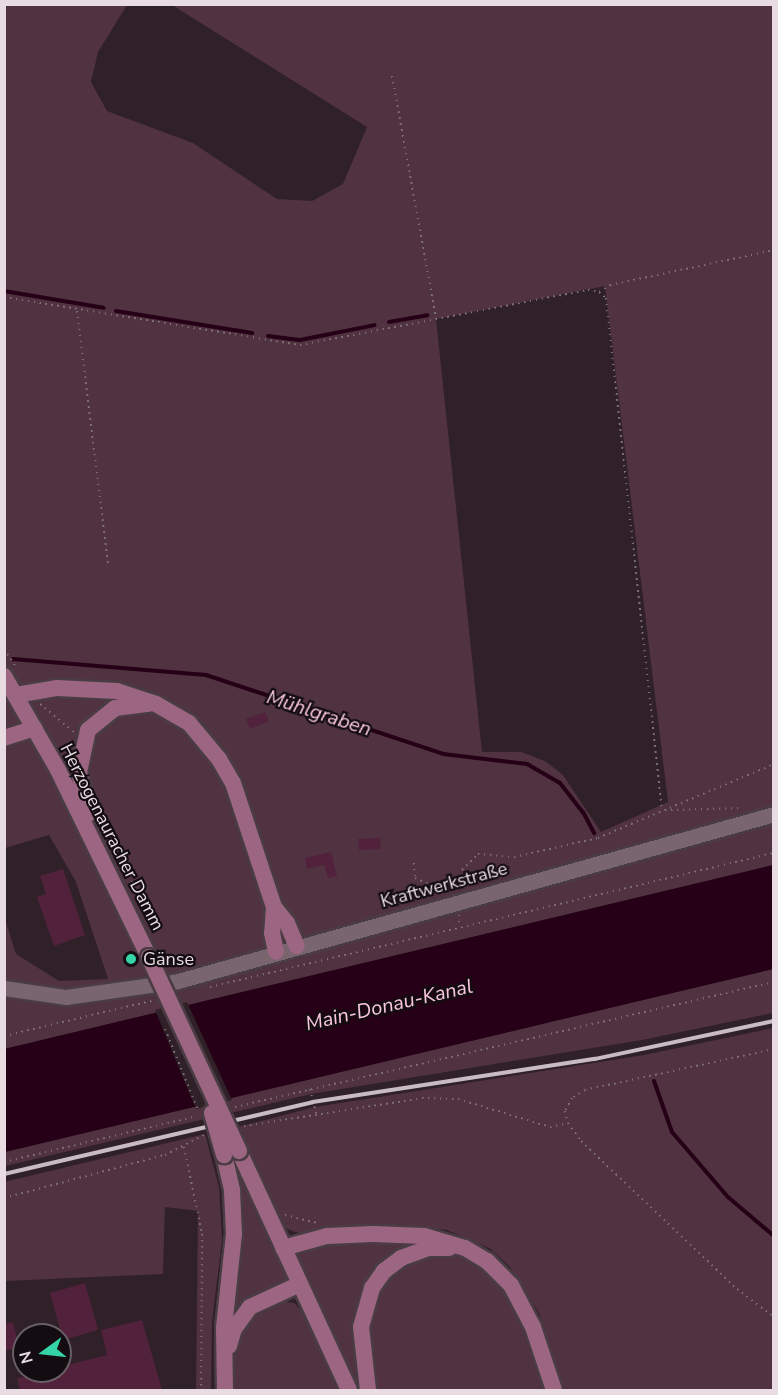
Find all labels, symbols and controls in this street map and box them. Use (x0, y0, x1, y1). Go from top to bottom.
water label: Mühlgraben (264, 685, 374, 741)
street label: Herzogenauracher Damm (55, 740, 169, 934)
street label: Kraftwerkstraße (378, 858, 510, 912)
place label: Gänse (143, 948, 194, 970)
marker: Gänse (124, 952, 138, 966)
water label: Main-Donau-Kanal (303, 974, 475, 1036)
north arrow (12, 1323, 72, 1383)
text: N (14, 1349, 39, 1366)

